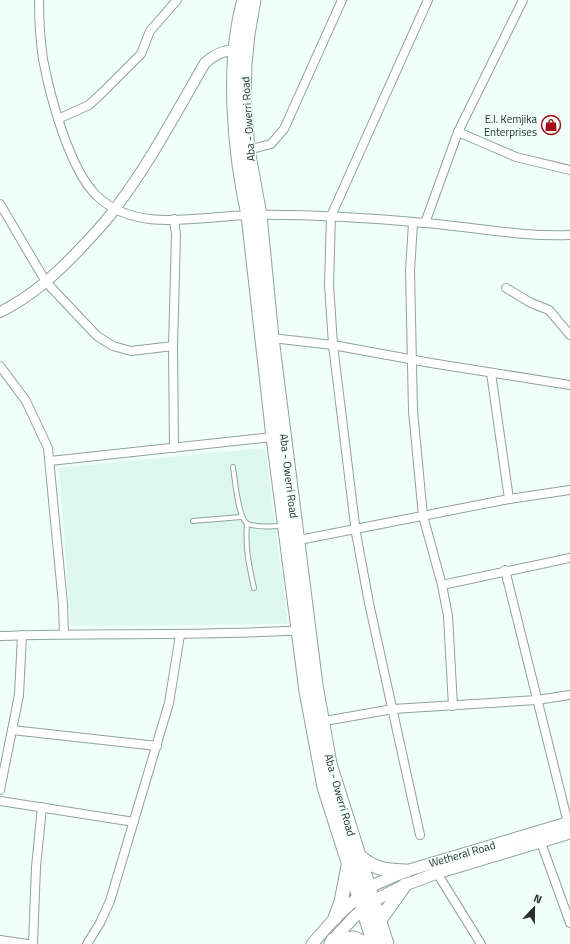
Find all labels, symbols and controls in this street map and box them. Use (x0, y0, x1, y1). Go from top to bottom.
street label: Aba - Owerri Road (237, 76, 259, 162)
place label: E.I. Kemjika Enterprises (484, 111, 537, 140)
shop icon: E.I. Kemjika Enterprises (540, 114, 562, 136)
street label: Aba - Owerri Road (276, 433, 302, 519)
street label: Aba - Owerri Road (321, 752, 359, 838)
street label: Wetheral Road (427, 837, 497, 871)
north arrow (514, 888, 554, 928)
text: N (531, 890, 544, 908)

